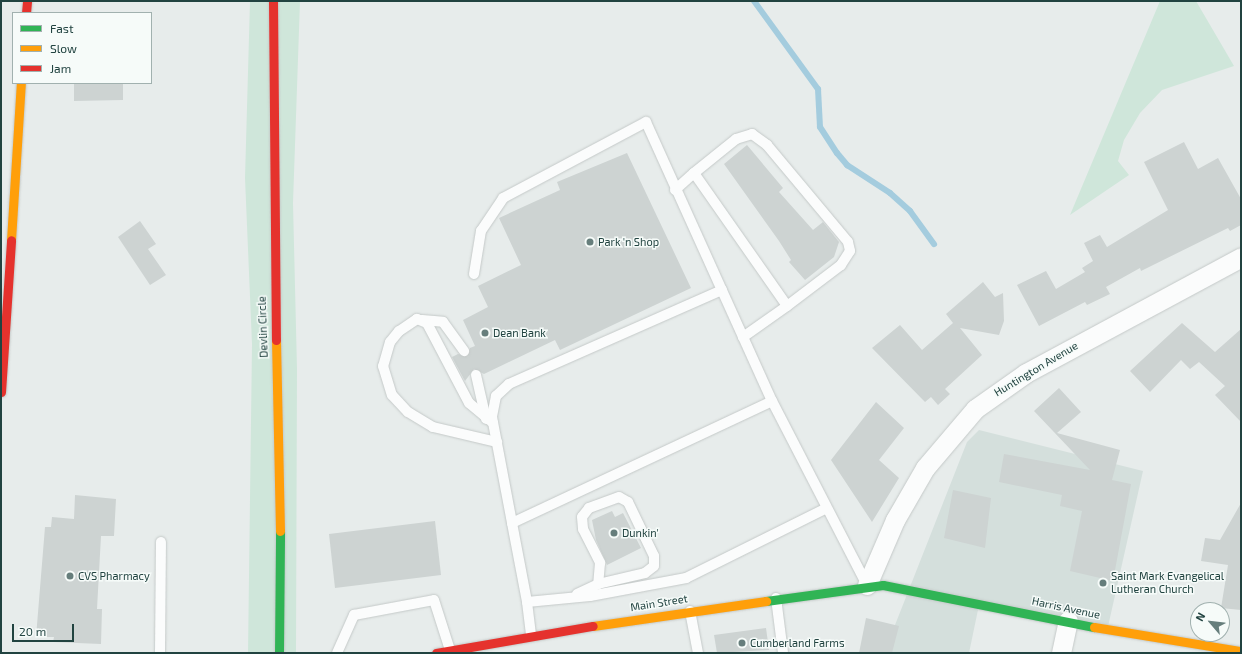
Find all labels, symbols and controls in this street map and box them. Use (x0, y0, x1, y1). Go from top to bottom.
legend (12, 12, 152, 84)
text: Fast (50, 21, 73, 35)
text: Slow (50, 41, 77, 55)
text: Jam (50, 61, 71, 75)
place label: Park 'n Shop (598, 235, 659, 249)
marker: Park 'n Shop (585, 237, 595, 247)
street label: Devlin Circle (255, 296, 271, 358)
place label: Dean Bank (493, 326, 546, 340)
marker: Dean Bank (480, 328, 490, 338)
street label: Huntington Avenue (992, 339, 1080, 399)
place label: Dunkin' (622, 526, 659, 540)
marker: Dunkin' (609, 528, 619, 538)
place label: CVS Pharmacy (78, 569, 150, 583)
place label: Saint Mark Evangelical Lutheran Church (1111, 570, 1224, 596)
marker: CVS Pharmacy (65, 571, 75, 581)
marker: Saint Mark Evangelical Lutheran Church (1098, 578, 1108, 588)
street label: Main Street (629, 592, 689, 614)
street label: Harris Avenue (1030, 594, 1102, 622)
north arrow (1190, 602, 1230, 642)
text: N (1192, 610, 1207, 623)
scale bar (14, 616, 76, 642)
text: 20 m (19, 624, 46, 638)
place label: Cumberland Farms (750, 636, 845, 650)
marker: Cumberland Farms (737, 638, 747, 648)

